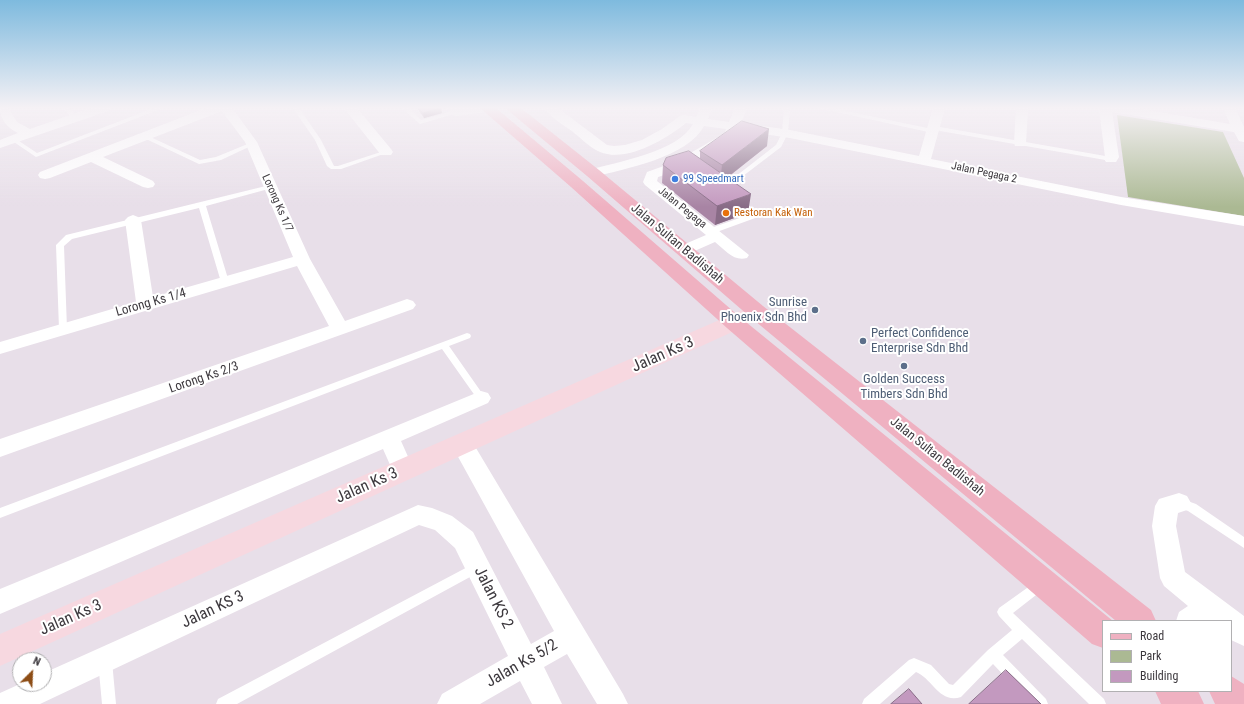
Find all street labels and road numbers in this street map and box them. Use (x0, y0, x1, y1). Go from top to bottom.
street label: Jalan Pegaga 2 (950, 160, 1018, 186)
street label: Lorong Ks 1/7 (259, 172, 295, 234)
street label: Jalan Pegaga (655, 184, 709, 232)
street label: Jalan Sultan Badlishah (627, 200, 727, 288)
street label: Lorong Ks 1/4 (114, 286, 188, 320)
street label: Jalan Ks 3 (629, 333, 697, 377)
street label: Lorong Ks 2/3 (167, 359, 241, 397)
street label: Jalan Sultan Badlishah (887, 414, 987, 500)
street label: Jalan Ks 3 (333, 464, 401, 508)
street label: Jalan KS 2 (469, 564, 517, 632)
street label: Jalan KS 3 (179, 587, 247, 633)
street label: Jalan Ks 3 (37, 596, 105, 640)
street label: Jalan Ks 5/2 (483, 636, 561, 692)

